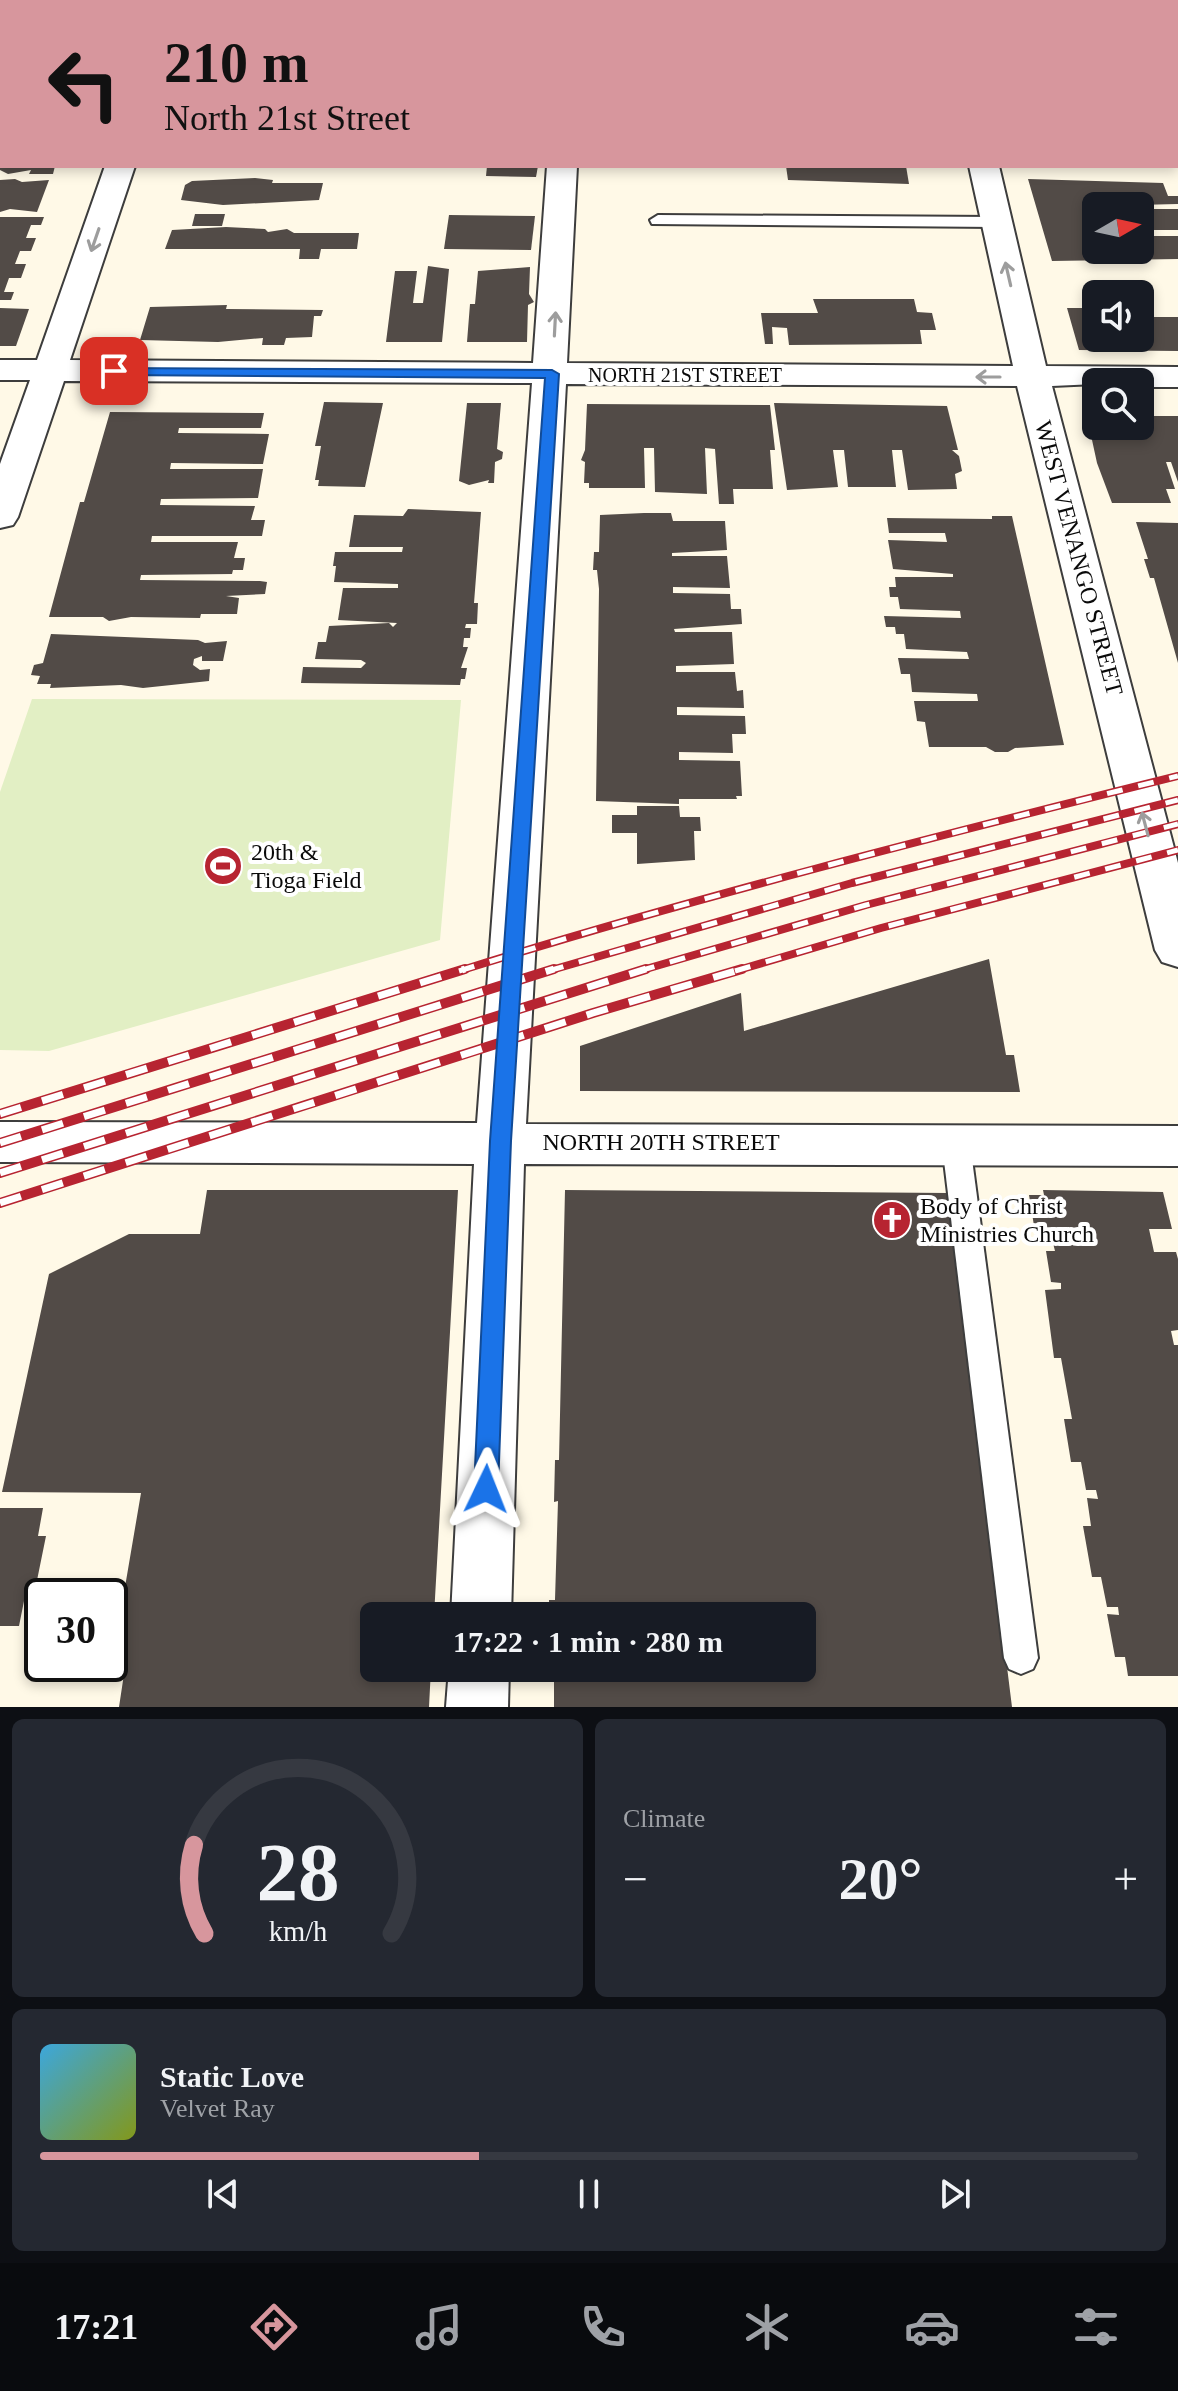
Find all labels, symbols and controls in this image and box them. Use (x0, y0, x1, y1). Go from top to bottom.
icon: left (32, 32, 136, 136)
text: 210 m (164, 32, 309, 94)
text: North 21st Street (164, 98, 410, 138)
north arrow (1082, 192, 1154, 264)
map controls (1082, 192, 1154, 440)
one-way arrow (86, 227, 101, 252)
one-way arrow (1000, 262, 1015, 288)
button: sound (1082, 280, 1154, 352)
one-way arrow (547, 311, 562, 338)
pin (80, 337, 148, 405)
icon: arrive (92, 349, 136, 393)
street label: NORTH 21ST STREET (588, 364, 782, 386)
button: search (1082, 368, 1154, 440)
one-way arrow (975, 369, 1002, 385)
street label: WEST VENANGO STREET (1030, 418, 1128, 698)
one-way arrow (1137, 812, 1152, 838)
place label: 20th & Tioga Field (251, 839, 361, 893)
sports icon: 20th & Tioga Field (202, 845, 244, 887)
street label: NORTH 20TH STREET (542, 1129, 780, 1155)
place label: Body of Christ Ministries Church (920, 1193, 1094, 1247)
church icon: Body of Christ Ministries Church (871, 1199, 913, 1241)
position arrow (444, 1447, 528, 1531)
speed limit sign: 30 (24, 1578, 128, 1682)
text: 17:22 · 1 min · 280 m (453, 1625, 723, 1658)
text: Climate (623, 1804, 705, 1833)
text: 28 (256, 1826, 339, 1918)
text: 20° (839, 1846, 923, 1912)
text: − (623, 1855, 648, 1904)
text: + (1113, 1855, 1138, 1904)
text: km/h (268, 1916, 327, 1947)
text: Static Love (160, 2060, 304, 2093)
text: Velvet Ray (160, 2094, 275, 2123)
icon: previous (201, 2172, 245, 2216)
icon: pause (567, 2172, 611, 2216)
icon: next (933, 2172, 977, 2216)
icon: directions (246, 2299, 302, 2355)
icon: music (411, 2299, 467, 2355)
icon: phone (575, 2299, 631, 2355)
icon: climate (739, 2299, 795, 2355)
icon: car (904, 2299, 960, 2355)
icon: filters (1068, 2299, 1124, 2355)
text: 17:21 (54, 2307, 138, 2347)

